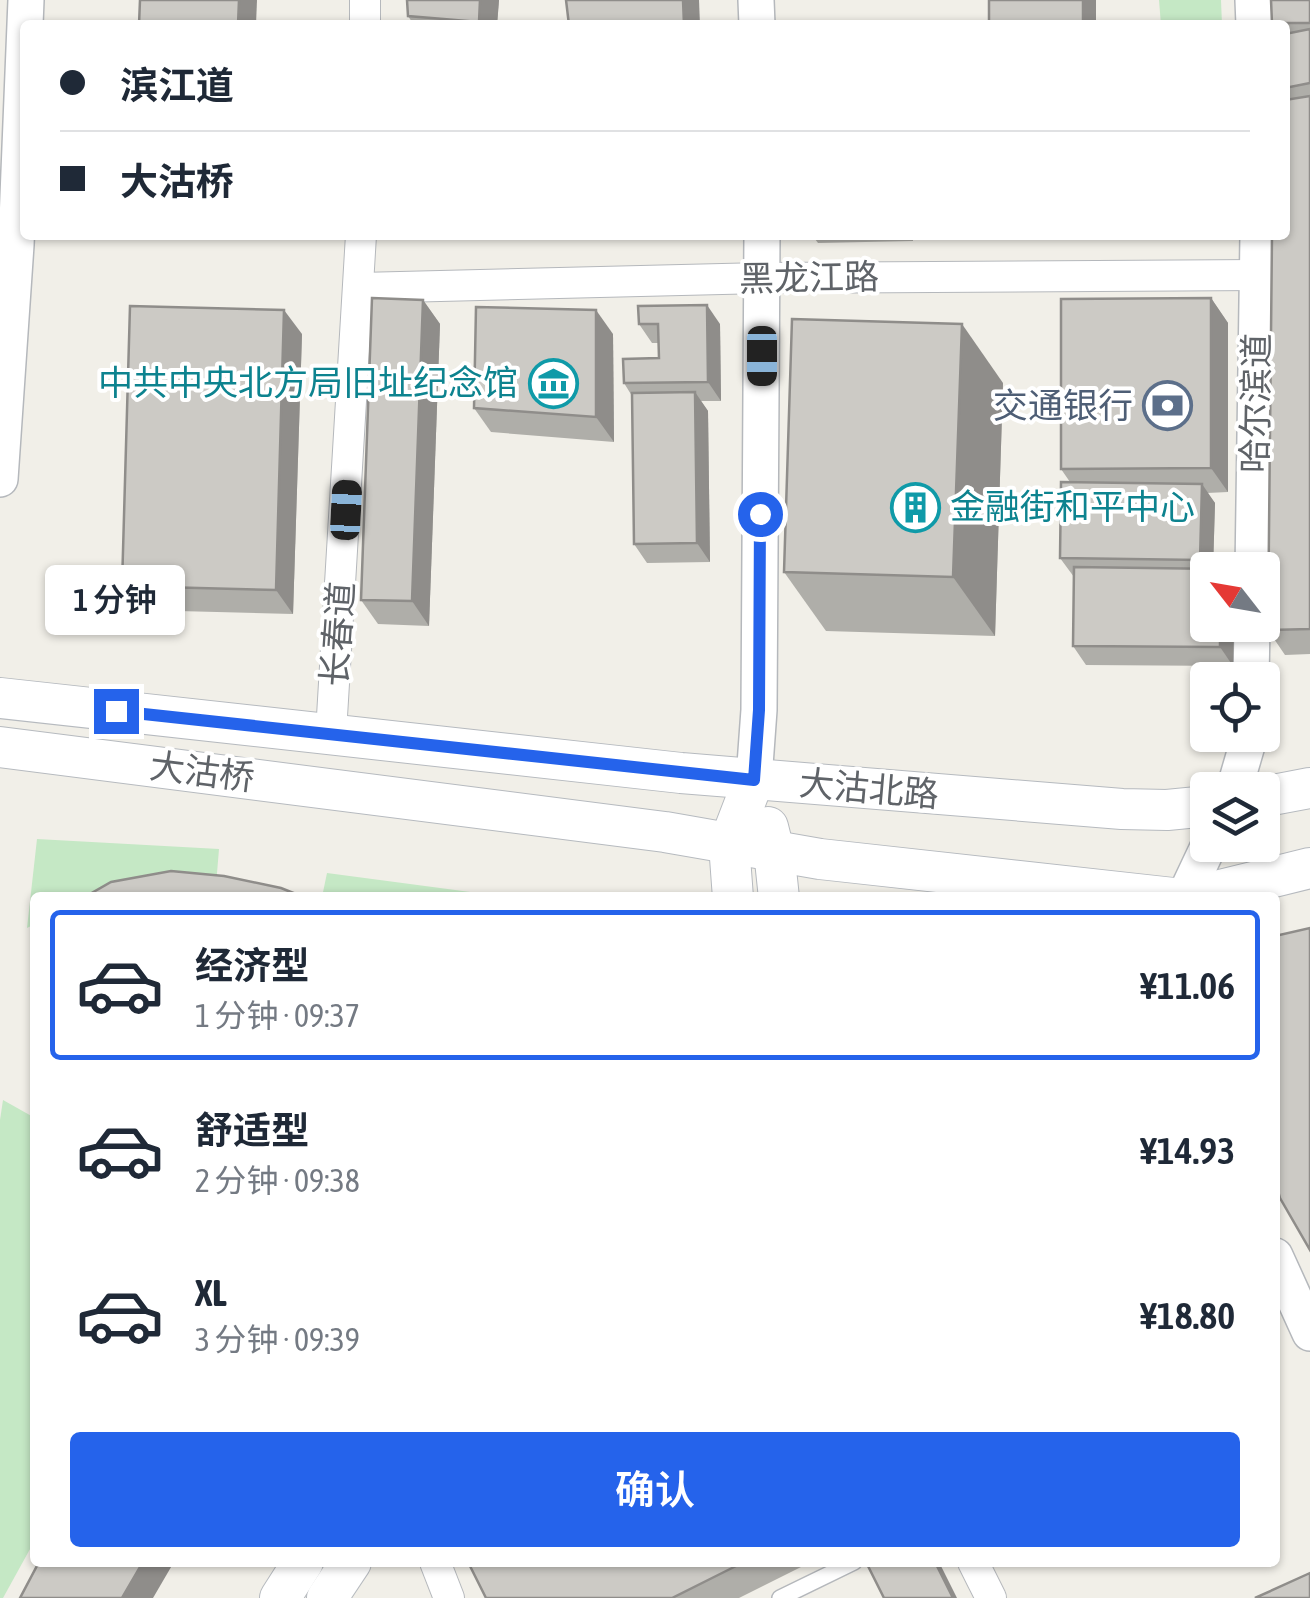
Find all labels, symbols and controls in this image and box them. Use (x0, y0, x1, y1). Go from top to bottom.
text: 滨江道 (120, 64, 234, 107)
text: 大沽桥 (120, 160, 234, 203)
street label: 黑龙江路 (739, 256, 879, 298)
car (747, 326, 777, 386)
street label: 哈尔滨道 (1234, 333, 1276, 473)
museum icon: 中共中央北方局旧址纪念馆 (527, 357, 579, 409)
place label: 中共中央北方局旧址纪念馆 (98, 362, 518, 402)
bank icon: 交通银行 (1142, 380, 1194, 432)
place label: 交通银行 (993, 385, 1133, 425)
car (329, 479, 363, 541)
building icon: 金融街和平中心 (889, 481, 941, 533)
place label: 金融街和平中心 (950, 486, 1195, 526)
route start (738, 492, 783, 537)
north arrow (1190, 552, 1280, 642)
map controls (1190, 552, 1280, 862)
callout: 1 分钟 (46, 566, 186, 636)
street label: 长春道 (313, 580, 361, 688)
text: 1 分钟 (73, 581, 157, 618)
button: locate (1190, 662, 1280, 752)
route end (94, 689, 139, 734)
street label: 大沽桥 (148, 745, 257, 797)
street label: 大沽北路 (798, 762, 941, 814)
button: layers (1190, 772, 1280, 862)
icon: car (75, 940, 165, 1030)
text: 经济型 (195, 944, 309, 987)
text: ¥11.06 (1140, 964, 1235, 1007)
text: 1 分钟 · 09:37 (195, 997, 360, 1034)
icon: car (75, 1105, 165, 1195)
text: 舒适型 (195, 1109, 309, 1152)
text: ¥14.93 (1140, 1129, 1235, 1172)
text: 2 分钟 · 09:38 (195, 1162, 360, 1199)
icon: car (75, 1270, 165, 1360)
text: XL (195, 1271, 227, 1314)
text: ¥18.80 (1140, 1294, 1235, 1337)
text: 3 分钟 · 09:39 (195, 1321, 360, 1358)
button: 确认 (70, 1432, 1240, 1547)

